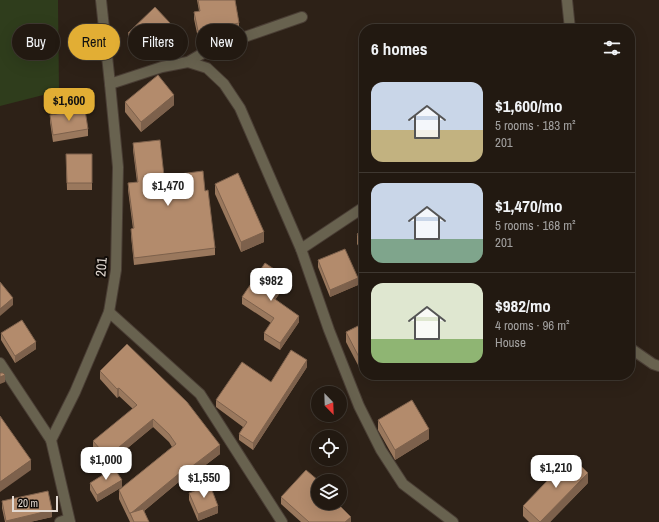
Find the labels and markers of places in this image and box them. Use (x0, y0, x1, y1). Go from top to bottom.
pin: $1,600 (36, 88, 102, 122)
pin: $1,470 (135, 173, 201, 207)
pin: $982 (247, 268, 295, 302)
pin: $1,000 (73, 447, 139, 481)
pin: $1,210 (523, 455, 589, 489)
pin: $1,550 (171, 465, 237, 499)

